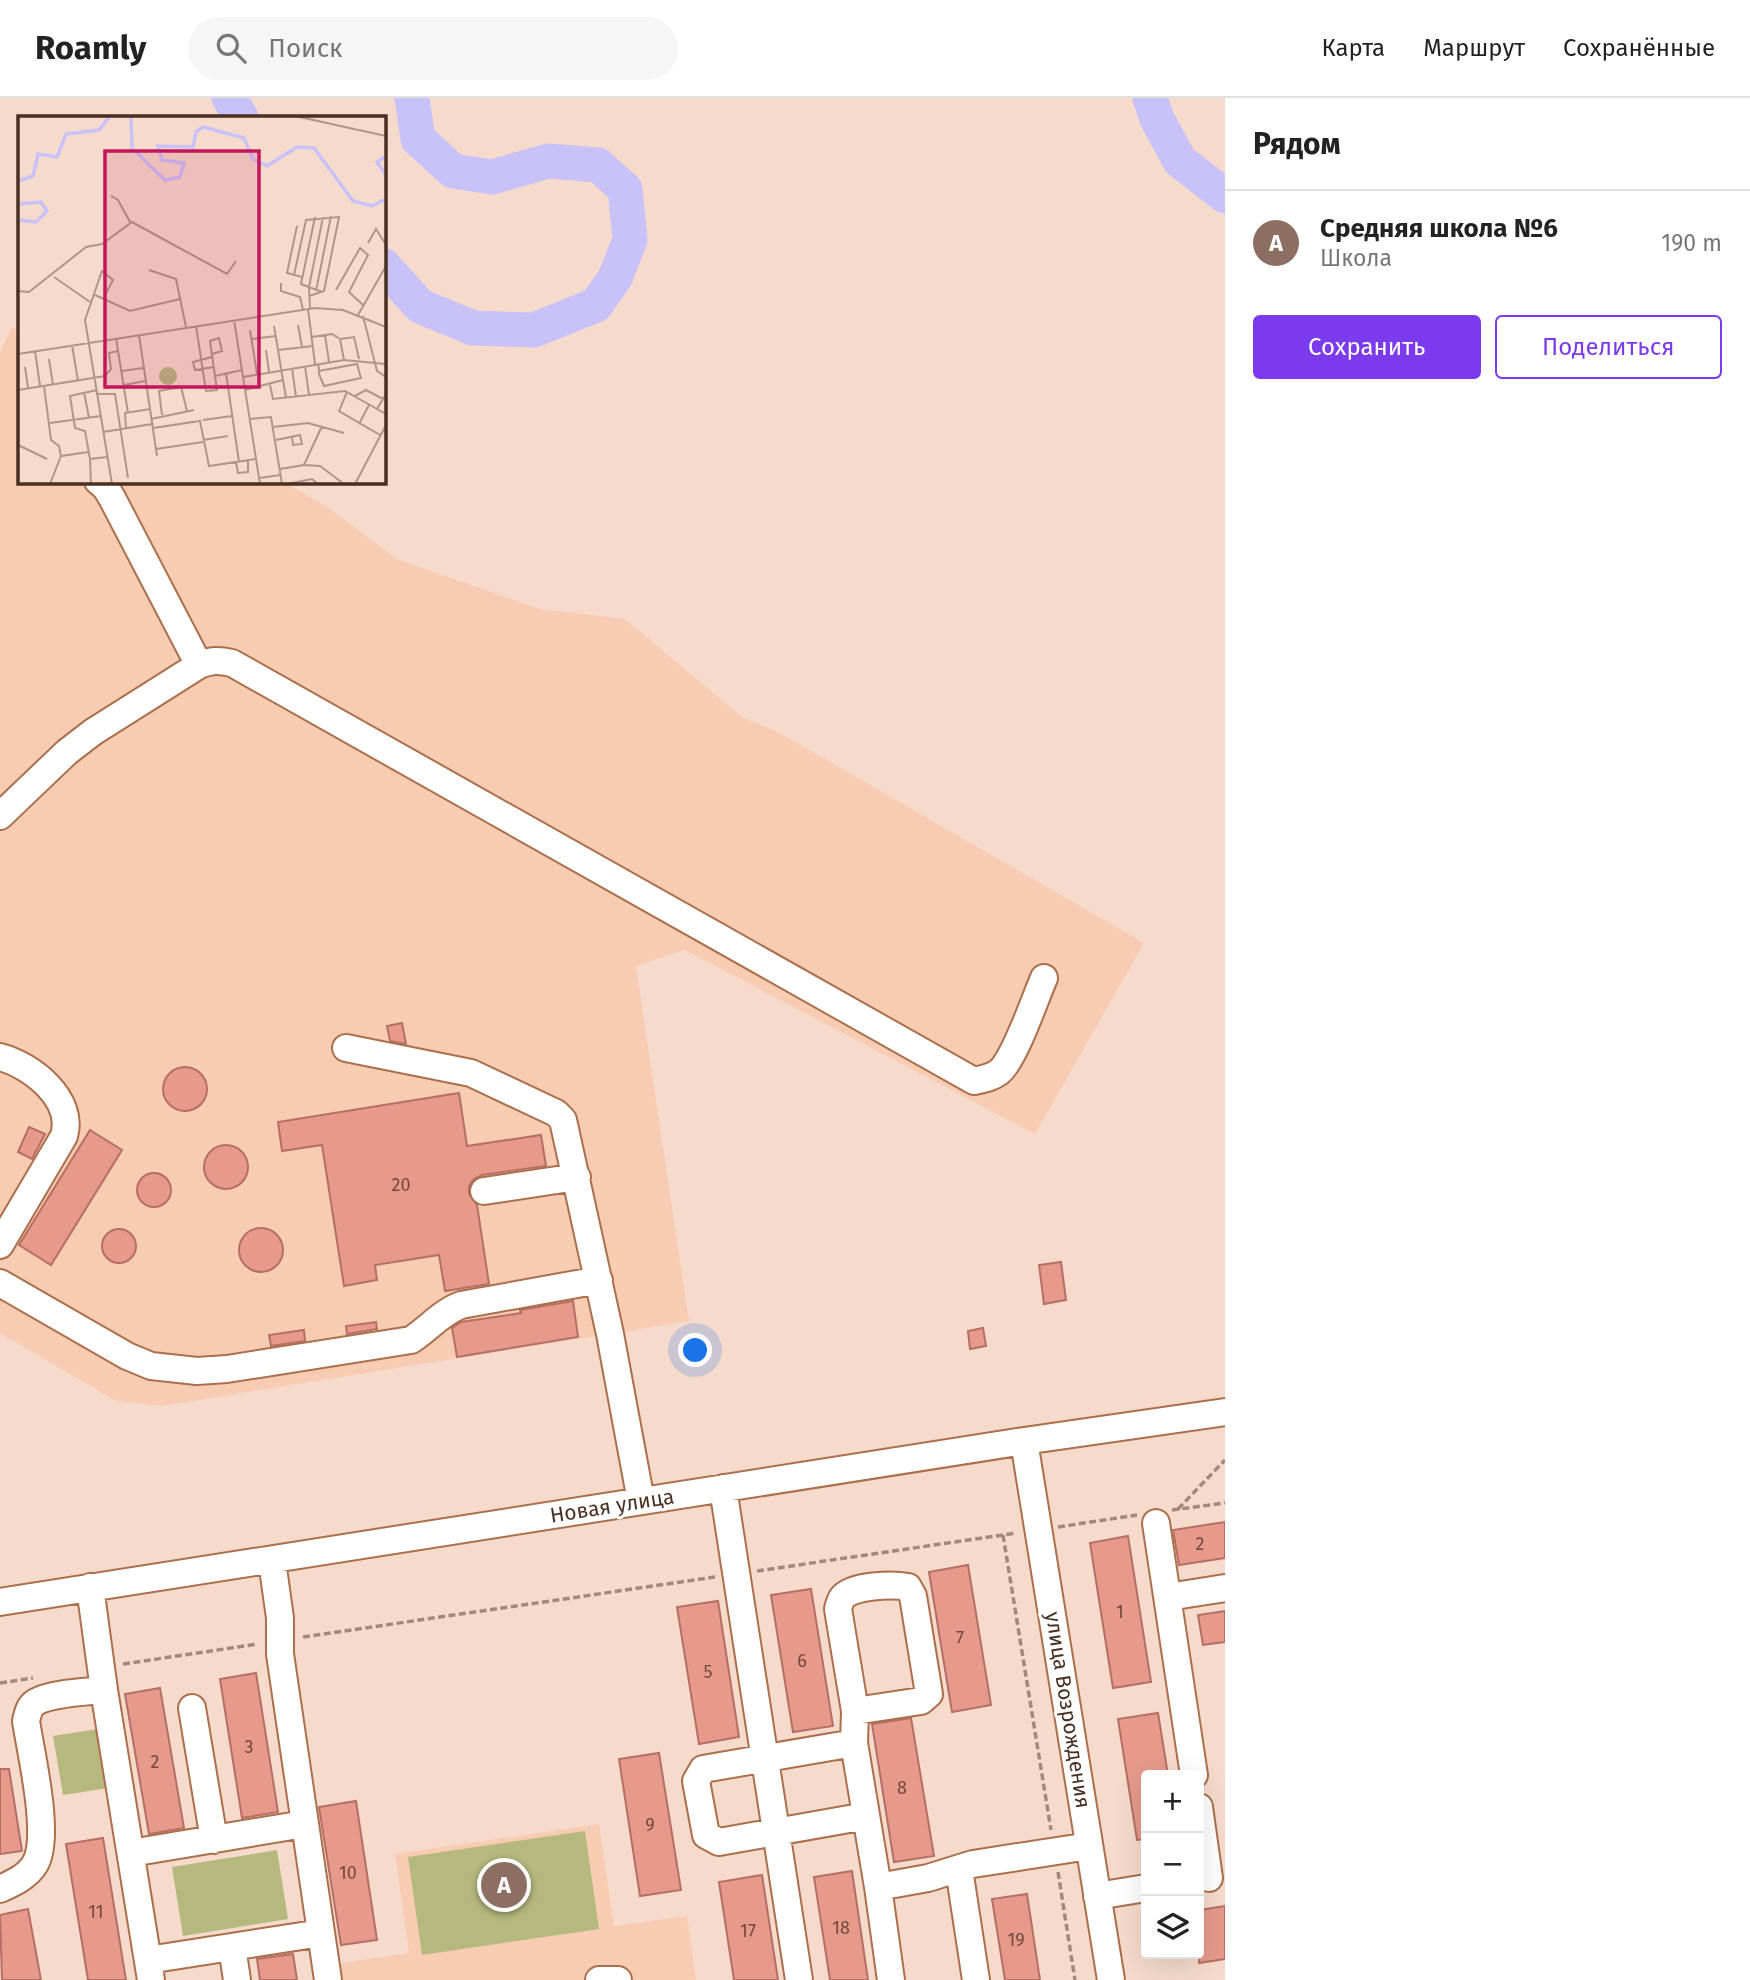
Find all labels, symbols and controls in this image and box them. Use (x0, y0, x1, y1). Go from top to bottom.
search box (188, 17, 678, 80)
text: Roamly (35, 28, 146, 68)
icon: search (212, 29, 250, 67)
text: Поиск (268, 33, 343, 64)
text: Карта (1322, 34, 1385, 62)
text: Маршрут (1423, 34, 1525, 62)
text: Сохранённые (1563, 34, 1715, 62)
inset map (18, 116, 385, 483)
text: Рядом (1253, 126, 1341, 162)
text: Средняя школа №6 (1320, 213, 1558, 244)
text: A (1269, 229, 1283, 257)
text: 190 m (1661, 229, 1722, 257)
text: Школа (1320, 244, 1392, 272)
button: Сохранить (1253, 315, 1481, 379)
button: Поделиться (1495, 315, 1722, 379)
house number: 20 (392, 1174, 410, 1196)
your location (678, 1333, 712, 1367)
street label: Новая улица (548, 1483, 676, 1529)
house number: 2 (1196, 1533, 1205, 1555)
house number: 1 (1116, 1601, 1124, 1623)
street label: улица Возрождения (1040, 1610, 1096, 1810)
house number: 7 (956, 1627, 964, 1649)
house number: 6 (797, 1650, 807, 1672)
house number: 5 (703, 1661, 713, 1683)
house number: 3 (245, 1736, 253, 1758)
house number: 2 (151, 1751, 160, 1773)
map controls (1141, 1770, 1204, 1959)
button: + (1141, 1770, 1204, 1833)
house number: 8 (897, 1777, 907, 1799)
house number: 9 (645, 1814, 655, 1836)
button: − (1141, 1833, 1204, 1896)
pin: A (481, 1859, 527, 1911)
house number: 10 (339, 1862, 357, 1884)
button: layers (1141, 1896, 1204, 1959)
house number: 11 (88, 1901, 104, 1923)
house number: 18 (832, 1917, 850, 1939)
house number: 17 (740, 1920, 756, 1942)
house number: 19 (1007, 1929, 1025, 1951)

